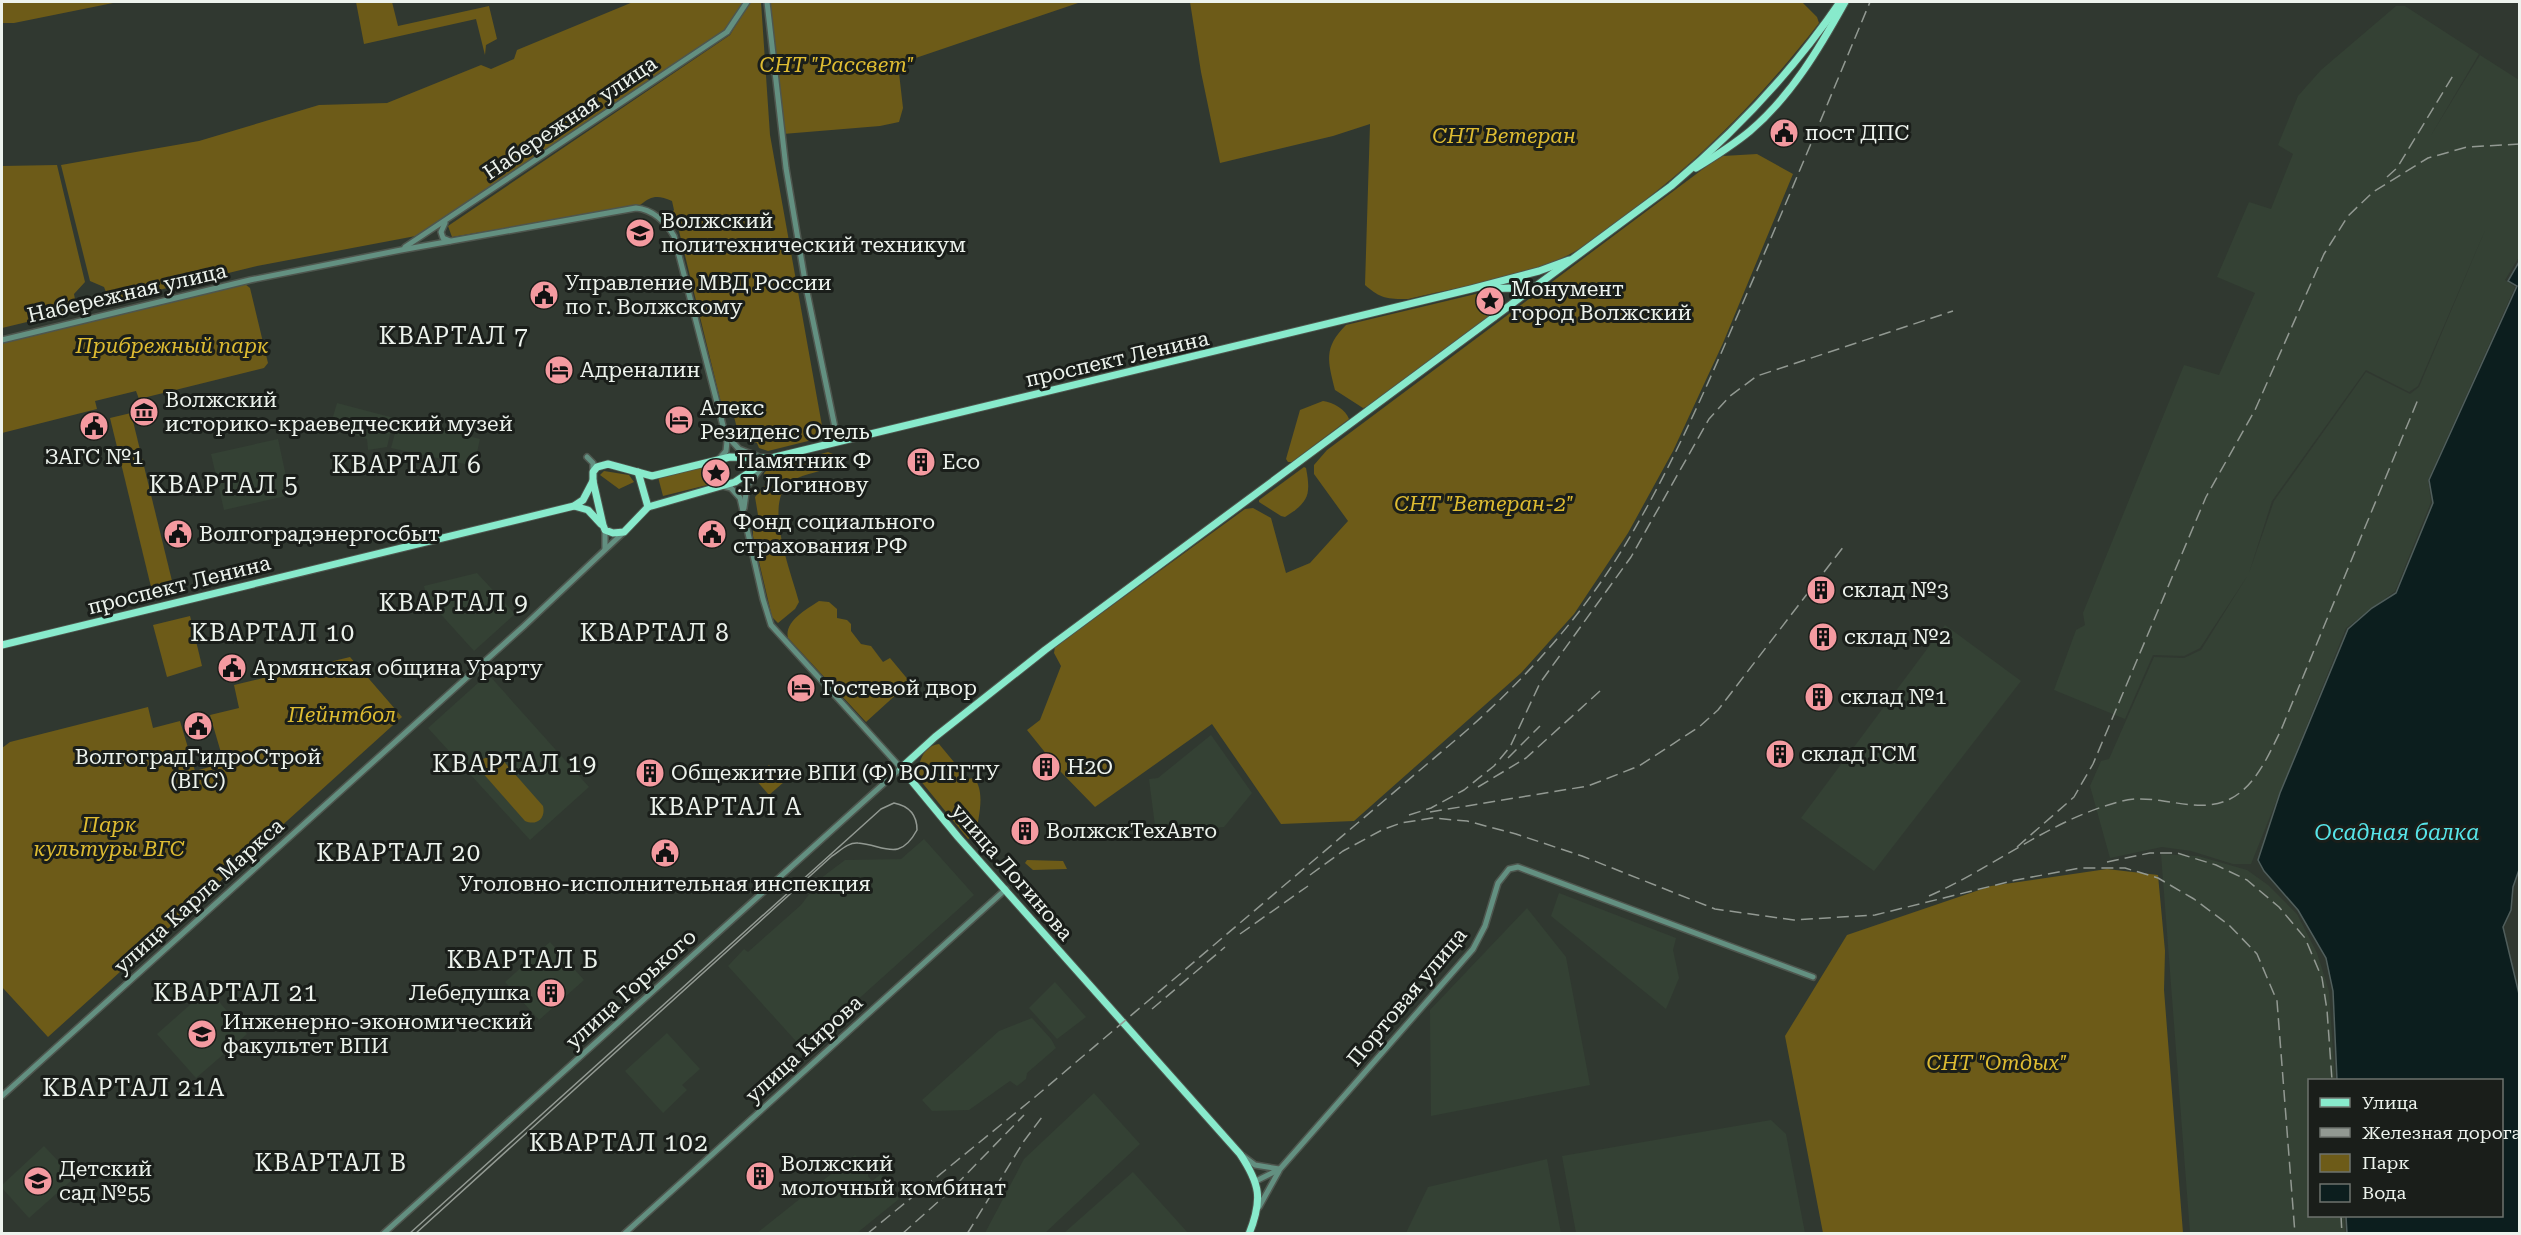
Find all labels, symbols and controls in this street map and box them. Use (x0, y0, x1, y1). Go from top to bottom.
street label: Набережная улица (479, 51, 662, 185)
park label: СНТ "Рассвет" (759, 53, 915, 77)
public building icon: пост ДПС (1768, 117, 1800, 149)
place label: пост ДПС (1805, 121, 1909, 145)
park label: СНТ Ветеран (1432, 124, 1576, 148)
place label: Волжский политехнический техникум (661, 209, 966, 257)
school or university icon: Волжский политехнический техникум (624, 217, 656, 249)
street label: Набережная улица (25, 258, 230, 328)
place label: Управление МВД России по г. Волжскому (565, 271, 832, 319)
place label: Монумент город Волжский (1511, 277, 1692, 325)
public building icon: Управление МВД России по г. Волжскому (528, 279, 560, 311)
place icon: Монумент город Волжский (1474, 285, 1506, 317)
district label: КВАРТАЛ 7 (379, 322, 529, 350)
street label: проспект Ленина (1023, 326, 1212, 392)
park label: Прибрежный парк (75, 334, 269, 358)
hotel icon: Адреналин (543, 354, 575, 386)
place label: Адреналин (580, 358, 700, 382)
place label: Волжский историко-краеведческий музей (165, 388, 513, 436)
museum icon: Волжский историко-краеведческий музей (128, 396, 160, 428)
place label: Алекс Резиденс Отель (700, 396, 869, 444)
hotel icon: Алекс Резиденс Отель (663, 404, 695, 436)
public building icon: ЗАГС №1 (78, 410, 110, 442)
place label: ЗАГС №1 (44, 445, 144, 469)
building icon: Eco (905, 446, 937, 478)
place label: Памятник Ф .Г. Логинову (737, 449, 871, 497)
place label: Eco (942, 450, 980, 474)
district label: КВАРТАЛ 6 (332, 451, 482, 479)
place icon: Памятник Ф .Г. Логинову (700, 457, 732, 489)
district label: КВАРТАЛ 5 (149, 471, 299, 499)
park label: СНТ "Ветеран-2" (1394, 492, 1574, 516)
place label: Фонд социального страхования РФ (733, 510, 935, 558)
public building icon: Волгоградэнергосбыт (162, 518, 194, 550)
public building icon: Фонд социального страхования РФ (696, 518, 728, 550)
place label: Волгоградэнергосбыт (199, 522, 440, 546)
street label: проспект Ленина (85, 551, 274, 619)
building icon: склад №3 (1805, 574, 1837, 606)
place label: склад №3 (1842, 578, 1949, 602)
district label: КВАРТАЛ 9 (379, 589, 529, 617)
district label: КВАРТАЛ 10 (190, 619, 356, 647)
district label: КВАРТАЛ 8 (580, 619, 730, 647)
building icon: склад №2 (1807, 621, 1839, 653)
place label: склад №2 (1844, 625, 1951, 649)
public building icon: Армянская община Урарту (216, 652, 248, 684)
place label: Армянская община Урарту (253, 656, 543, 680)
hotel icon: Гостевой двор (785, 672, 817, 704)
place label: Гостевой двор (822, 676, 977, 700)
building icon: склад №1 (1803, 681, 1835, 713)
place label: склад №1 (1840, 685, 1947, 709)
park label: Пейнтбол (287, 703, 396, 727)
public building icon: ВолгоградГидроСтрой (ВГС) (182, 710, 214, 742)
building icon: склад ГСМ (1764, 738, 1796, 770)
place label: склад ГСМ (1801, 742, 1917, 766)
place label: ВолгоградГидроСтрой (ВГС) (75, 745, 321, 793)
district label: КВАРТАЛ 19 (432, 750, 598, 778)
building icon: H2O (1030, 751, 1062, 783)
place label: H2O (1067, 755, 1113, 779)
building icon: Общежитие ВПИ (Ф) ВОЛГГТУ (634, 757, 666, 789)
place label: Общежитие ВПИ (Ф) ВОЛГГТУ (671, 761, 1000, 785)
district label: КВАРТАЛ А (649, 793, 803, 821)
street label: улица Логинова (946, 799, 1078, 946)
park label: Парк культуры ВГС (34, 813, 185, 861)
street label: улица Карла Маркса (109, 813, 289, 979)
building icon: ВолжскТехАвто (1009, 815, 1041, 847)
place label: ВолжскТехАвто (1046, 819, 1217, 843)
water label: Осадная балка (2315, 820, 2479, 845)
public building icon: Уголовно-исполнительная инспекция (649, 837, 681, 869)
district label: КВАРТАЛ 20 (316, 839, 482, 867)
place label: Уголовно-исполнительная инспекция (459, 872, 871, 896)
street label: Портовая улица (1342, 923, 1472, 1071)
street label: улица Горького (561, 924, 701, 1054)
district label: КВАРТАЛ Б (447, 946, 599, 974)
building icon: Лебедушка (535, 977, 567, 1009)
district label: КВАРТАЛ 21 (153, 979, 319, 1007)
place label: Лебедушка (409, 981, 531, 1005)
street label: улица Кирова (741, 990, 868, 1108)
place label: Инженерно-экономический факультет ВПИ (223, 1010, 533, 1058)
school or university icon: Инженерно-экономический факультет ВПИ (186, 1018, 218, 1050)
park label: СНТ "Отдых" (1927, 1051, 2067, 1075)
district label: КВАРТАЛ 21А (42, 1074, 226, 1102)
legend (2308, 1079, 2503, 1217)
text: Улица (2362, 1092, 2418, 1113)
text: Железная дорога (2362, 1122, 2521, 1143)
district label: КВАРТАЛ 102 (529, 1129, 709, 1157)
district label: КВАРТАЛ В (255, 1149, 407, 1177)
place label: Волжский молочный комбинат (781, 1152, 1006, 1200)
text: Парк (2362, 1152, 2410, 1173)
place label: Детский сад №55 (59, 1157, 152, 1205)
building icon: Волжский молочный комбинат (744, 1160, 776, 1192)
school or university icon: Детский сад №55 (22, 1165, 54, 1197)
text: Вода (2362, 1182, 2406, 1203)

